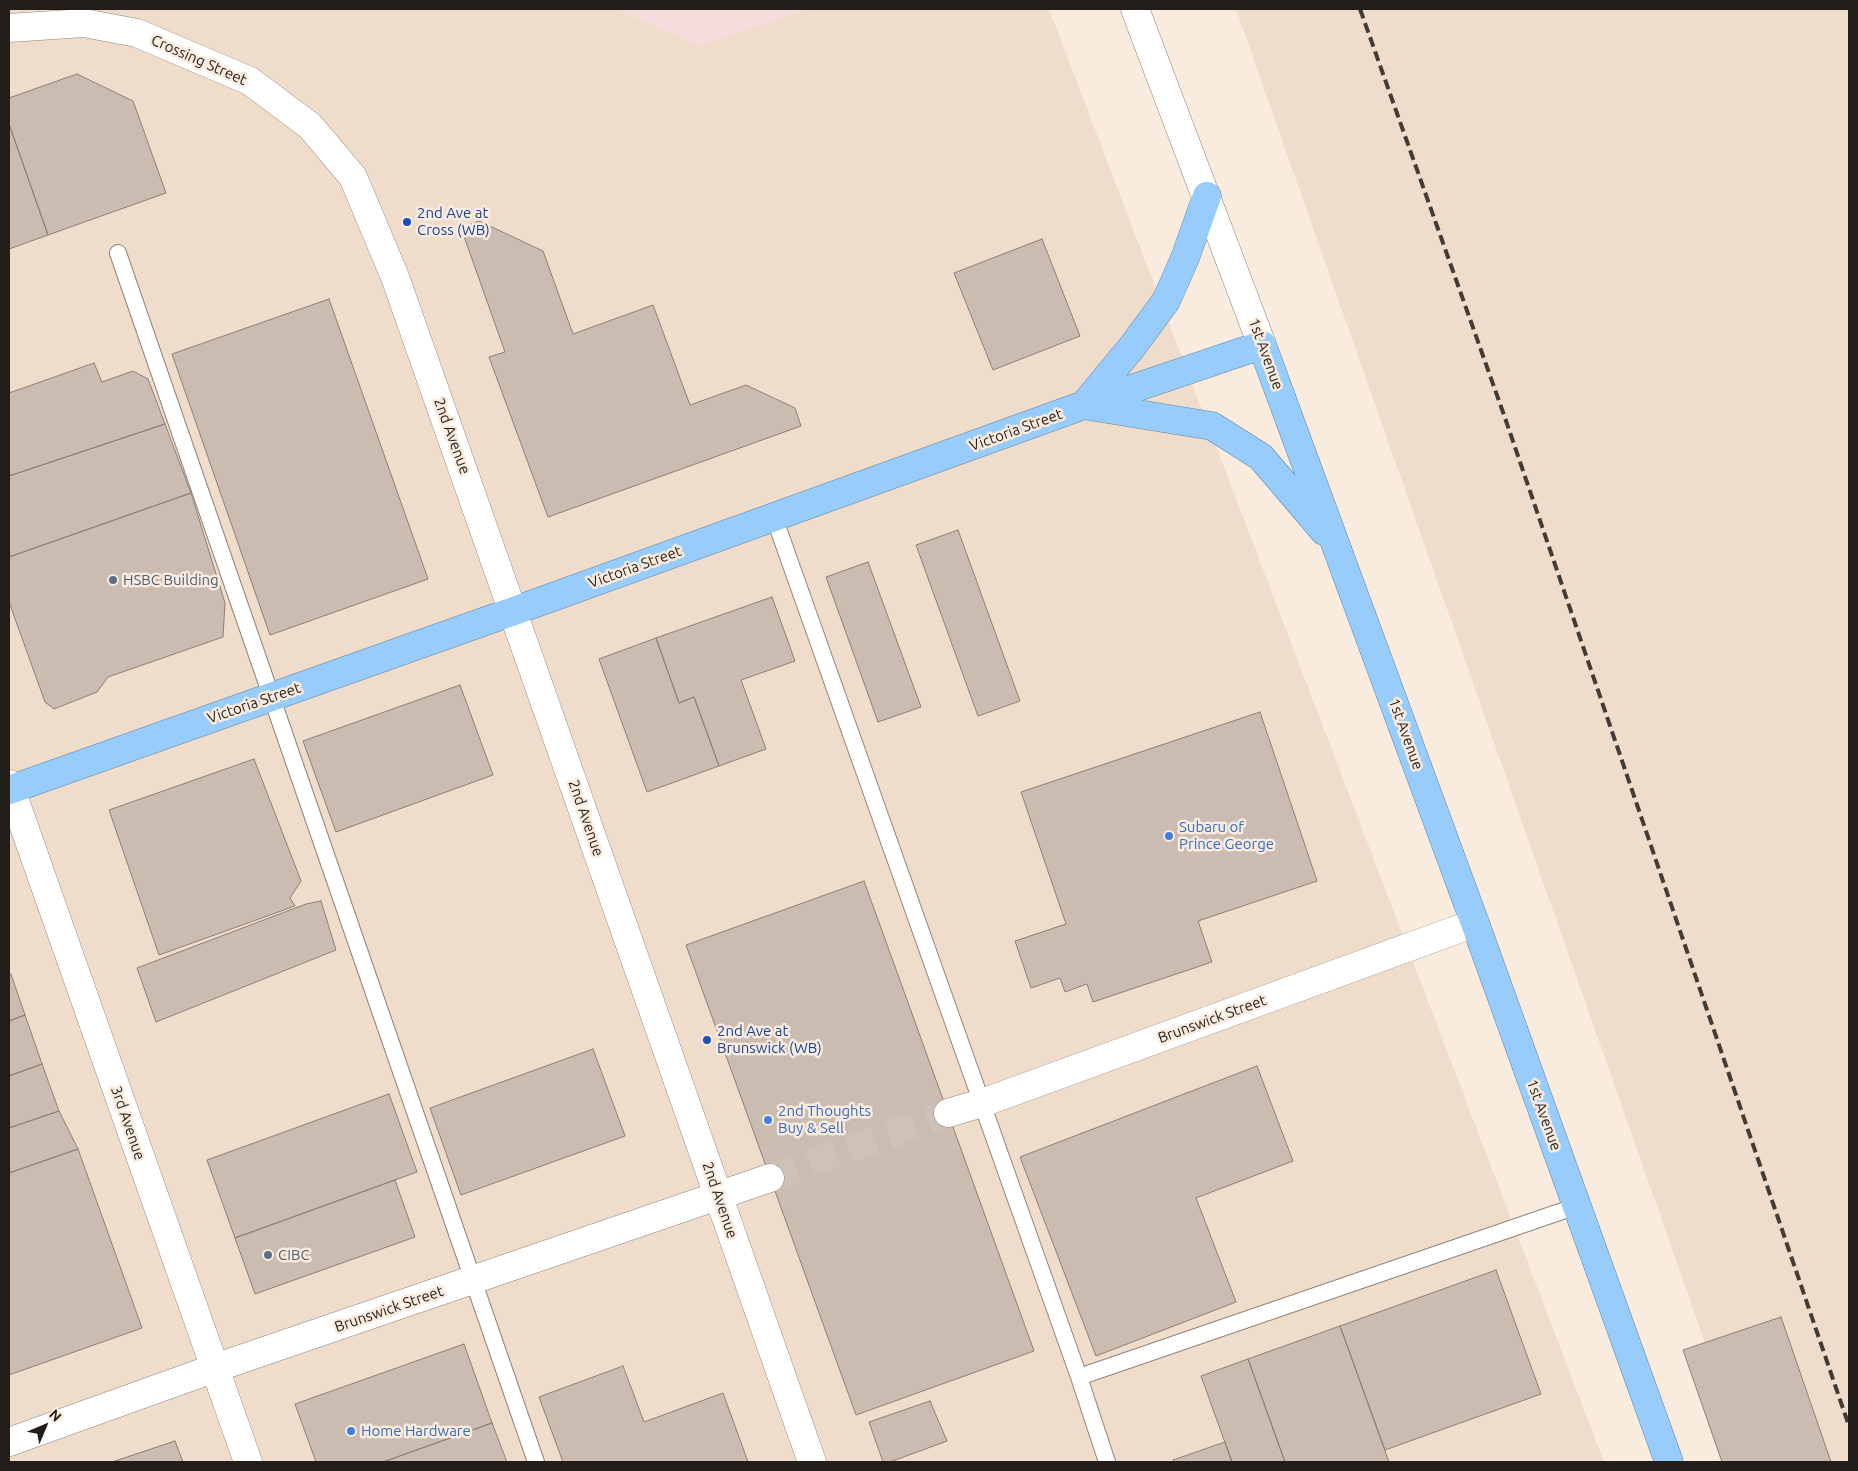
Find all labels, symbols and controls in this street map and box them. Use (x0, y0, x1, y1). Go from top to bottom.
street label: Crossing Street (148, 31, 250, 89)
place label: 2nd Ave at Cross (WB) (417, 204, 490, 239)
marker: 2nd Ave at Cross (WB) (401, 216, 413, 228)
street label: 1st Avenue (1245, 316, 1287, 392)
street label: 2nd Avenue (430, 395, 474, 477)
street label: Victoria Street (967, 405, 1065, 455)
street label: Victoria Street (586, 542, 684, 592)
place label: HSBC Building (123, 571, 219, 589)
marker: HSBC Building (107, 574, 119, 586)
street label: Victoria Street (205, 679, 303, 727)
street label: 1st Avenue (1385, 696, 1427, 772)
street label: 2nd Avenue (565, 777, 607, 859)
place label: Subaru of Prince George (1179, 818, 1274, 853)
marker: Subaru of Prince George (1163, 830, 1175, 842)
street label: Brunswick Street (1155, 991, 1269, 1047)
place label: 2nd Ave at Brunswick (WB) (717, 1022, 822, 1057)
marker: 2nd Ave at Brunswick (WB) (701, 1034, 713, 1046)
street label: 1st Avenue (1523, 1077, 1565, 1153)
street label: 3rd Avenue (107, 1084, 149, 1162)
place label: 2nd Thoughts Buy & Sell (778, 1102, 871, 1137)
marker: 2nd Thoughts Buy & Sell (762, 1114, 774, 1126)
street label: 2nd Avenue (699, 1159, 741, 1241)
place label: CIBC (278, 1246, 310, 1264)
marker: CIBC (262, 1249, 274, 1261)
street label: Brunswick Street (332, 1282, 446, 1336)
north arrow (20, 1401, 70, 1451)
text: N (46, 1406, 65, 1425)
place label: Home Hardware (361, 1422, 471, 1440)
marker: Home Hardware (345, 1425, 357, 1437)

